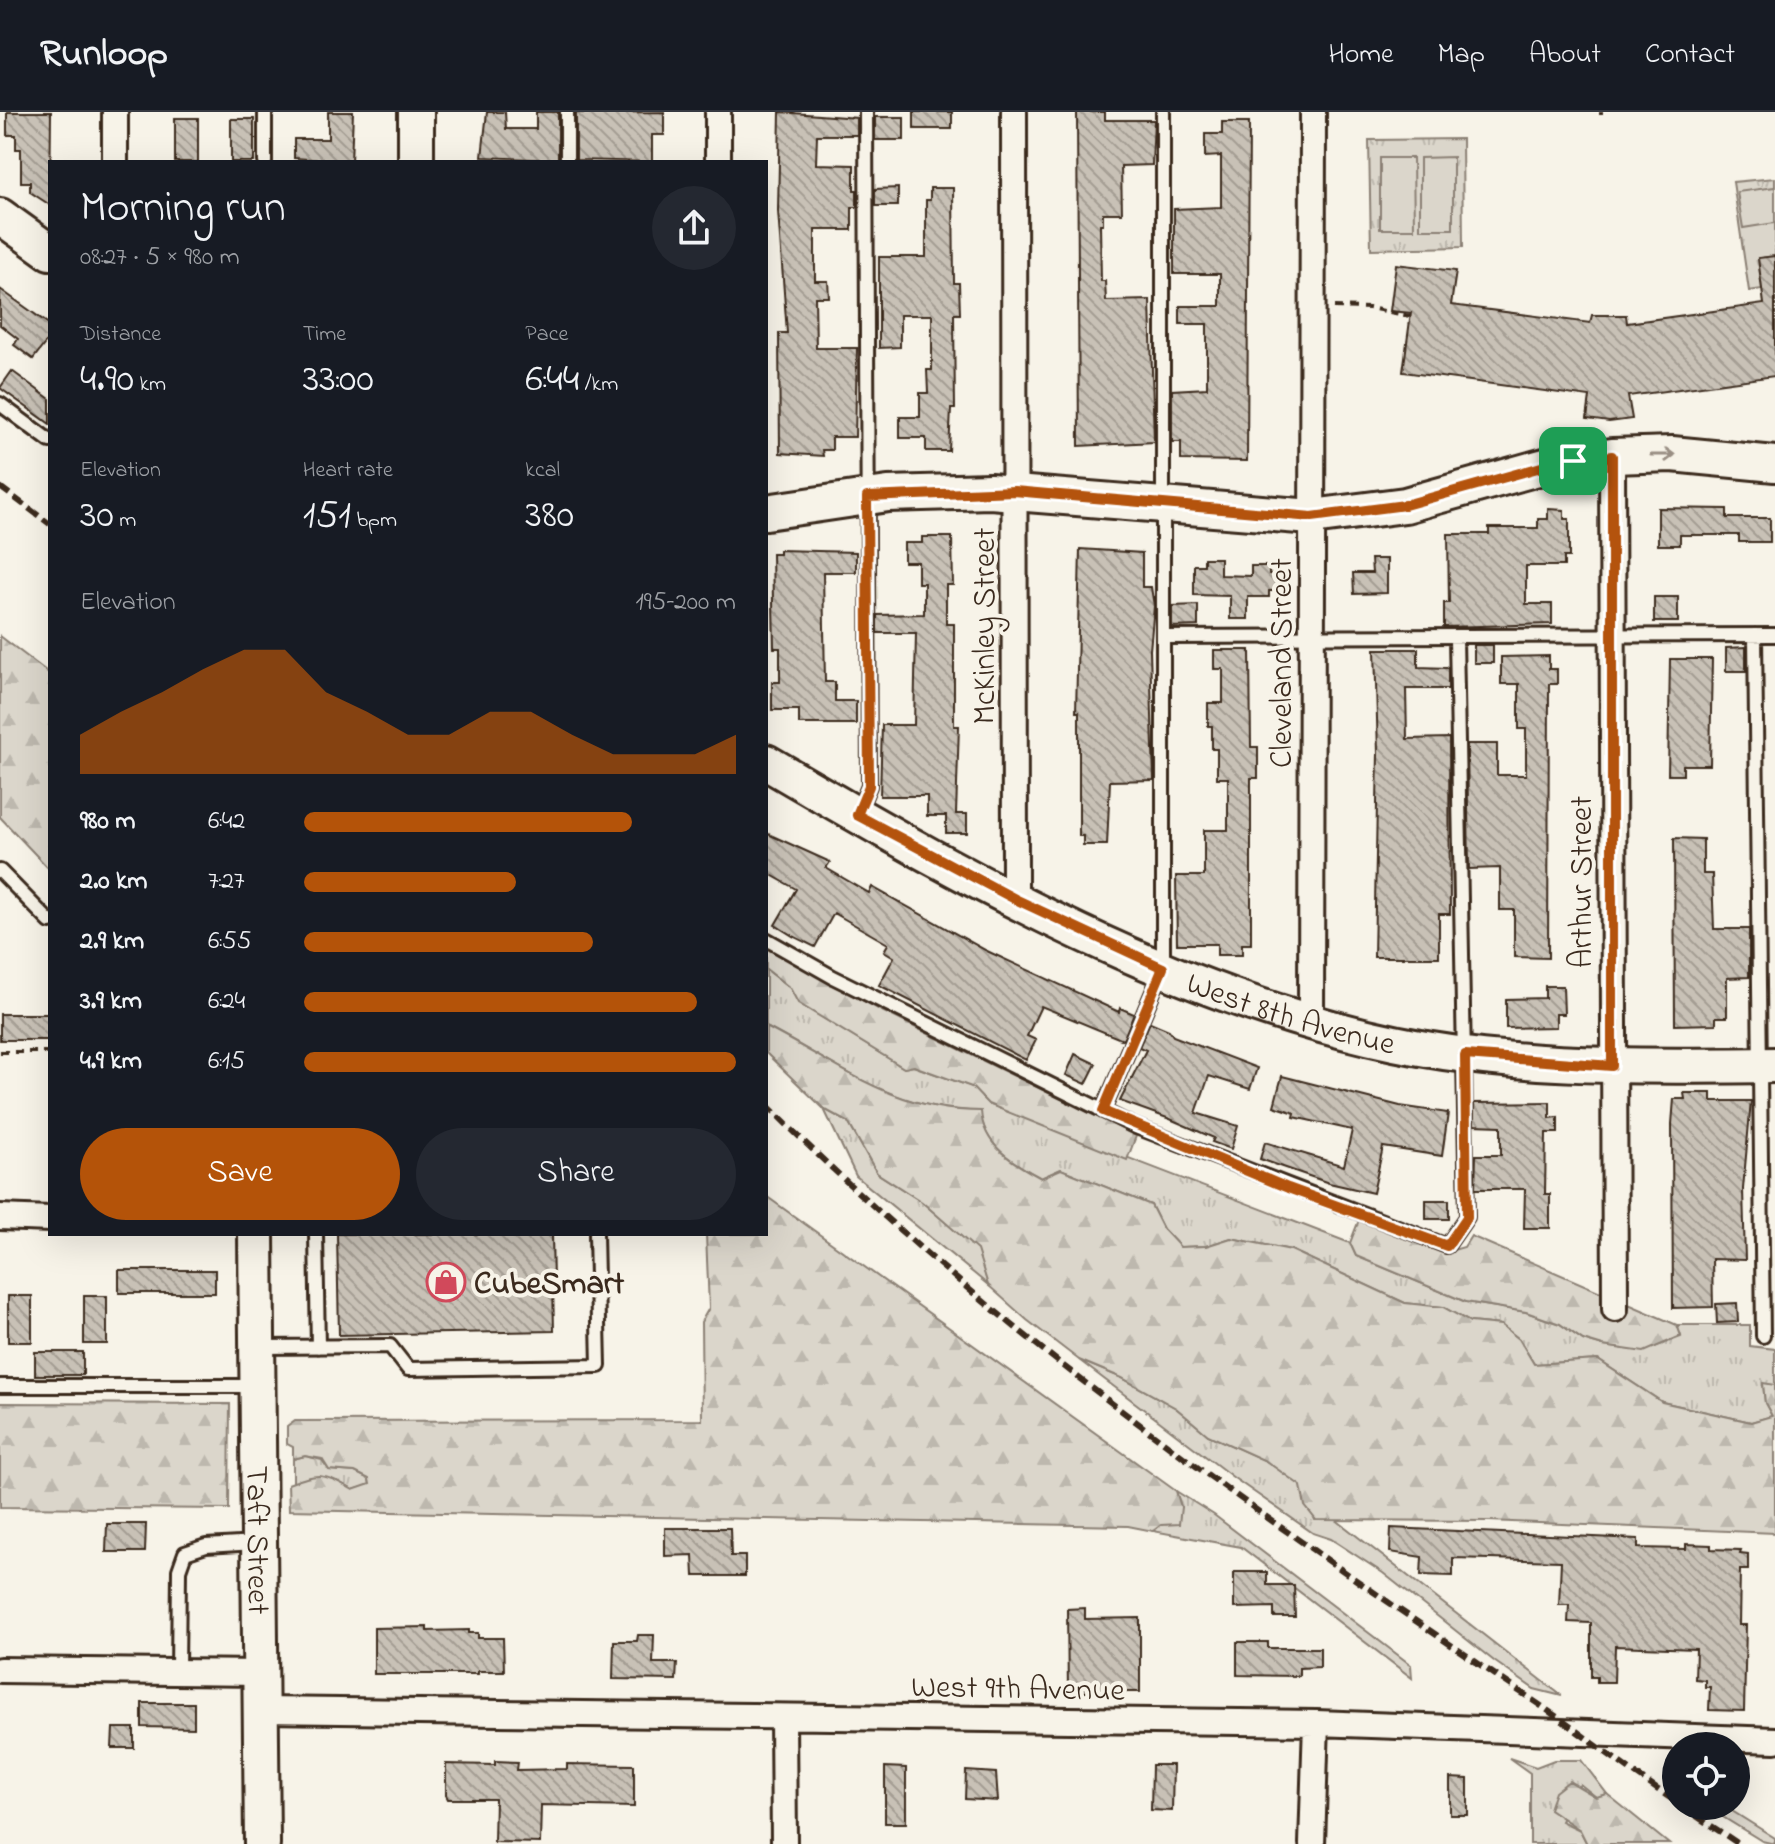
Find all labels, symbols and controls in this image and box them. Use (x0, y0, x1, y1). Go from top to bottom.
text: Runloop (40, 27, 168, 83)
text: Home (1328, 35, 1394, 76)
text: Map (1438, 35, 1485, 76)
text: About (1529, 35, 1601, 76)
text: Contact (1645, 35, 1735, 76)
text: Morning run (80, 177, 286, 241)
button: share (652, 186, 736, 270)
text: 08:27 · 5 × 980 m (80, 239, 240, 277)
text: Distance (80, 319, 161, 351)
text: Time (303, 319, 346, 351)
text: Pace (525, 319, 568, 351)
text: 4.90 (80, 351, 134, 410)
text: 33:00 (303, 351, 374, 410)
text: 6:44 (525, 351, 579, 410)
text: km (134, 369, 166, 401)
text: /km (579, 369, 618, 401)
pin (1539, 427, 1607, 495)
icon: arrive (1551, 439, 1595, 483)
one-way arrow (1649, 447, 1676, 463)
text: Elevation (80, 455, 161, 487)
text: Heart rate (303, 455, 393, 487)
text: kcal (525, 455, 560, 487)
text: 30 (80, 487, 114, 546)
text: 151 (303, 487, 351, 546)
text: 380 (525, 487, 574, 546)
text: m (114, 505, 136, 537)
text: bpm (351, 505, 397, 537)
street label: McKinley Street (963, 527, 1010, 724)
street label: Cleveland Street (1260, 558, 1307, 768)
text: Elevation (80, 584, 176, 622)
text: 195–200 m (635, 584, 736, 622)
street label: Arthur Street (1560, 796, 1607, 968)
text: 980 m (80, 803, 135, 841)
text: 6:42 (208, 803, 245, 841)
text: 2.0 km (80, 863, 148, 901)
text: 7:27 (208, 863, 245, 901)
text: 2.9 km (80, 923, 144, 961)
text: 6:55 (208, 923, 251, 961)
street label: West 8th Avenue (1179, 961, 1400, 1070)
text: 3.9 km (80, 983, 142, 1021)
text: 6:24 (208, 983, 245, 1021)
text: 4.9 km (80, 1043, 142, 1081)
text: 6:15 (208, 1043, 245, 1081)
button: Save (80, 1128, 400, 1220)
button: Share (416, 1128, 736, 1220)
shop icon: CubeSmart (425, 1261, 467, 1303)
place label: CubeSmart (474, 1262, 625, 1309)
street label: Taft Street (231, 1465, 280, 1615)
street label: West 9th Avenue (911, 1665, 1126, 1716)
map controls (1662, 1732, 1750, 1820)
button: locate (1662, 1732, 1750, 1820)

